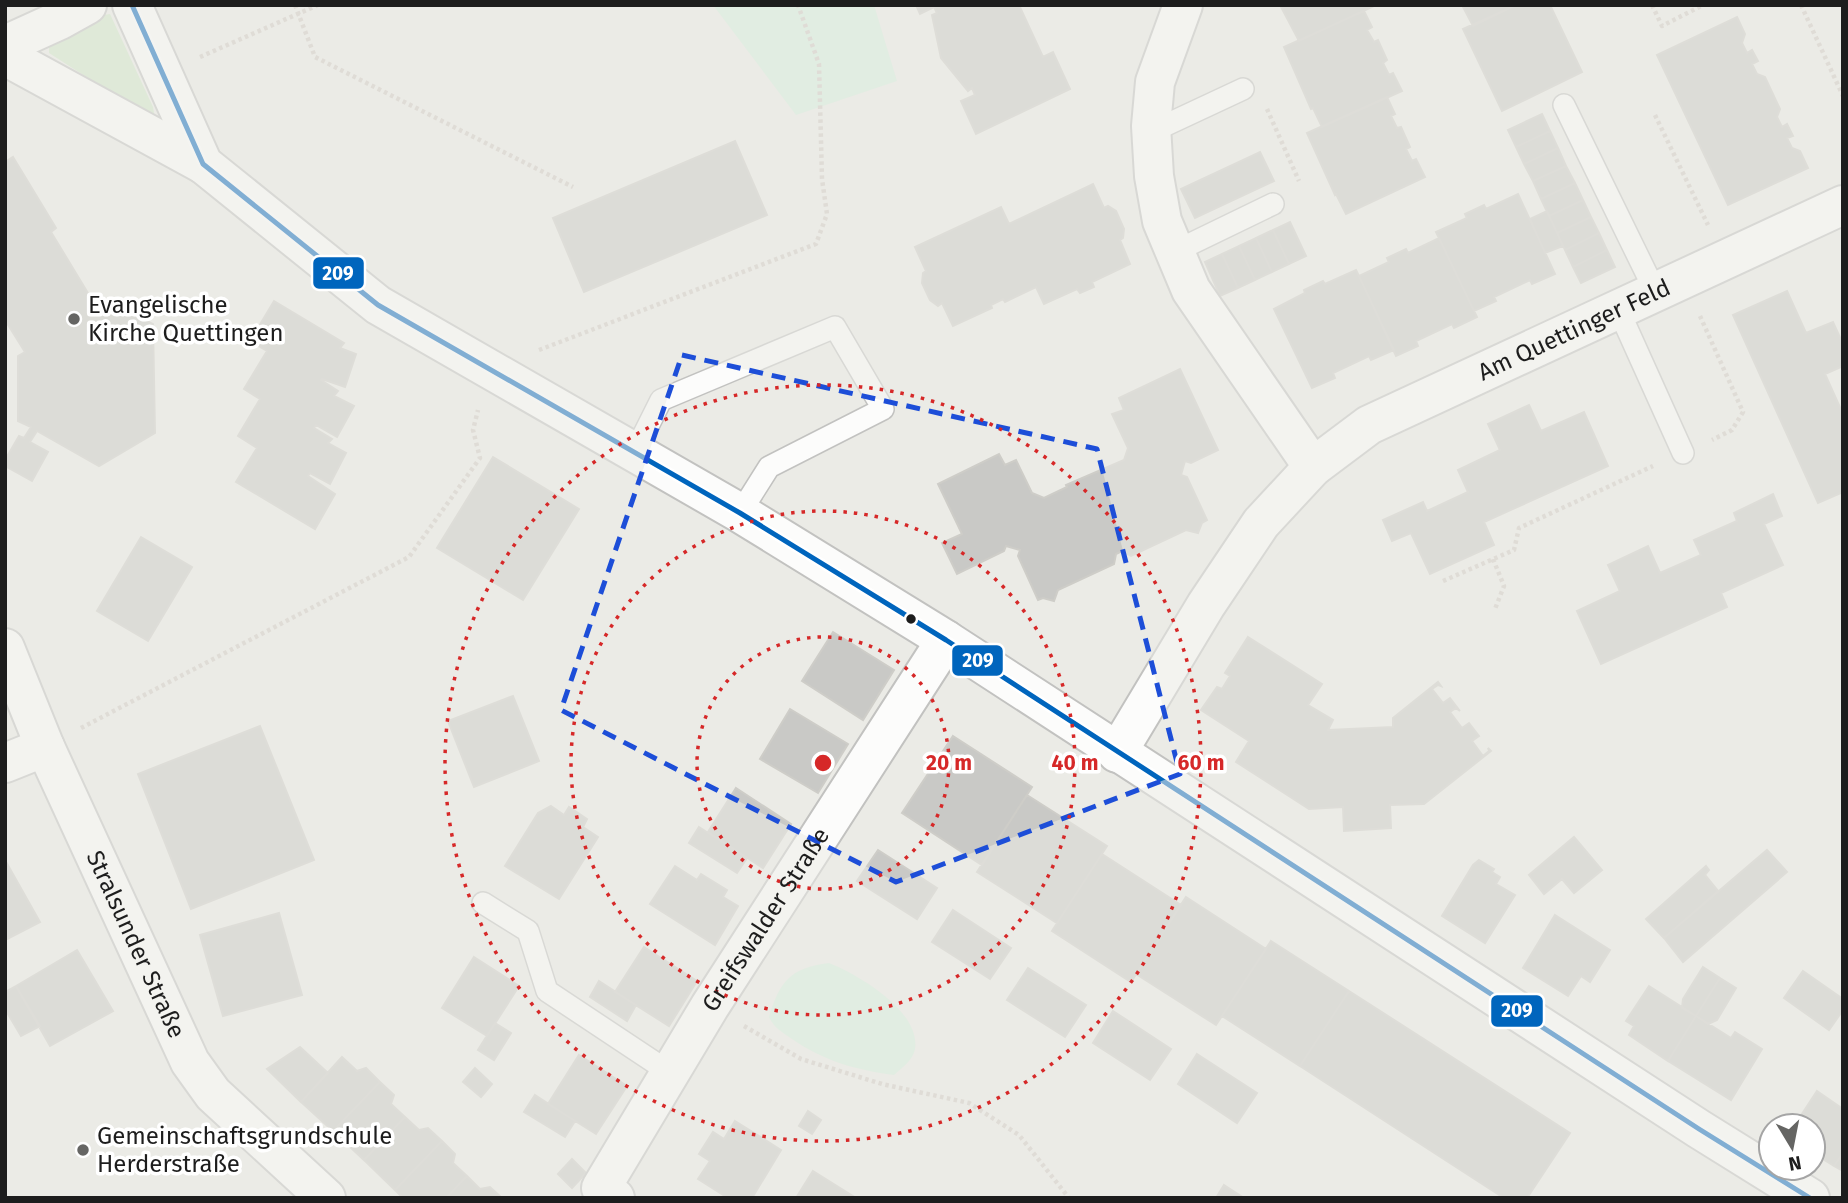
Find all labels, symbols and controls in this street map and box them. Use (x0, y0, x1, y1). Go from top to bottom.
line badge: 209 (312, 256, 365, 290)
text: 209 (322, 262, 354, 285)
street label: Am Quettinger Feld (1474, 273, 1675, 386)
place label: Evangelische Kirche Quettingen (88, 291, 283, 347)
marker: Evangelische Kirche Quettingen (66, 311, 82, 327)
unlabelled marker (904, 612, 918, 626)
line badge: 209 (951, 644, 1004, 677)
text: 209 (962, 649, 994, 672)
text: 20 m (926, 750, 972, 776)
text: 40 m (1052, 750, 1098, 776)
text: 60 m (1178, 750, 1224, 776)
centre of rings (811, 751, 835, 775)
street label: Greifswalder Straße (696, 823, 835, 1017)
street label: Stralsunder Straße (81, 846, 191, 1042)
line badge: 209 (1490, 994, 1544, 1028)
text: 209 (1501, 999, 1533, 1022)
north arrow (1757, 1112, 1827, 1182)
place label: Gemeinschaftsgrundschule Herderstraße (97, 1122, 392, 1178)
marker: Gemeinschaftsgrundschule Herderstraße (75, 1142, 91, 1158)
text: N (1787, 1151, 1803, 1176)

